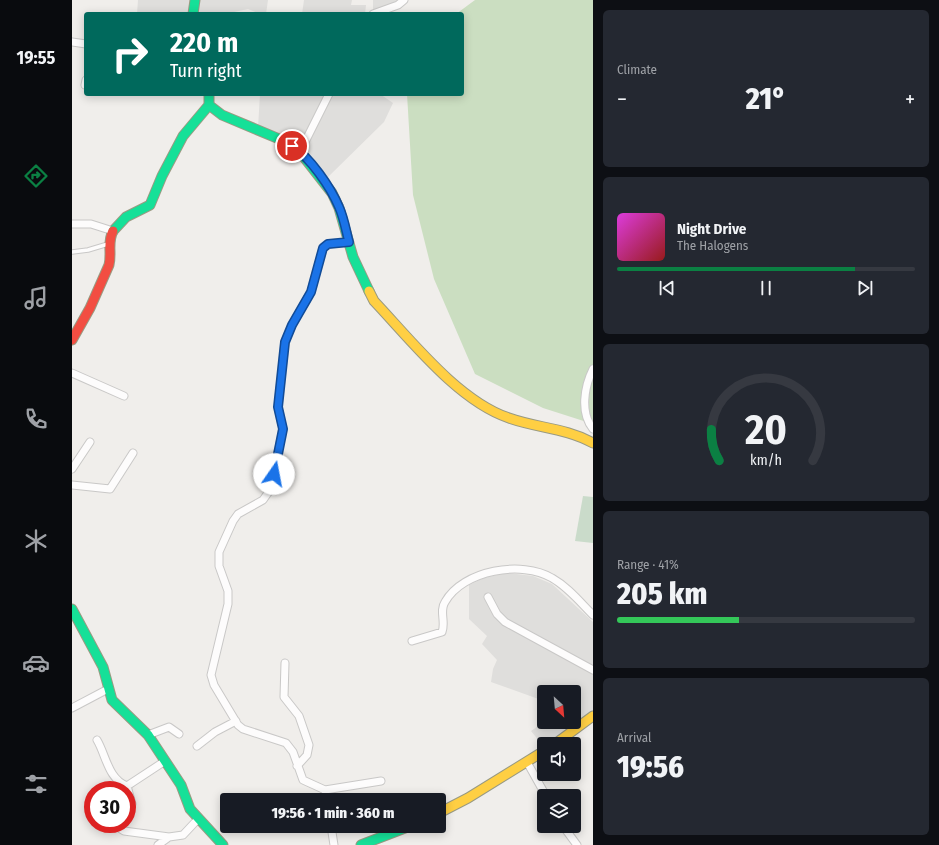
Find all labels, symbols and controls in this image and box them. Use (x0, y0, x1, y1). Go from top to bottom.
text: 220 m (170, 26, 238, 59)
icon: right (104, 28, 156, 80)
text: 19:55 (17, 47, 55, 69)
text: Turn right (170, 60, 242, 82)
text: Climate (617, 62, 657, 77)
text: 21° (746, 81, 786, 117)
text: − (617, 86, 627, 113)
text: + (905, 86, 915, 113)
pin (275, 129, 309, 163)
icon: arrive (281, 135, 303, 157)
icon: directions (22, 162, 50, 190)
text: Night Drive (677, 220, 746, 238)
text: The Halogens (677, 238, 748, 253)
icon: previous (656, 277, 678, 299)
icon: pause (755, 277, 777, 299)
icon: next (854, 277, 876, 299)
icon: music (22, 284, 50, 312)
text: 20 (744, 404, 787, 454)
icon: phone (22, 405, 50, 433)
text: km/h (750, 451, 782, 468)
position arrow (253, 453, 295, 495)
icon: climate (22, 527, 50, 555)
text: Range · 41% (617, 557, 679, 572)
text: 205 km (617, 576, 707, 612)
icon: car (22, 649, 50, 677)
north arrow (537, 685, 581, 729)
map controls (537, 685, 581, 833)
text: Arrival (617, 730, 651, 745)
button: sound (537, 737, 581, 781)
text: 19:56 (617, 749, 684, 785)
icon: filters (22, 770, 50, 798)
speed limit sign: 30 (84, 781, 136, 833)
button: layers (537, 789, 581, 833)
text: 19:56 · 1 min · 360 m (272, 804, 395, 822)

